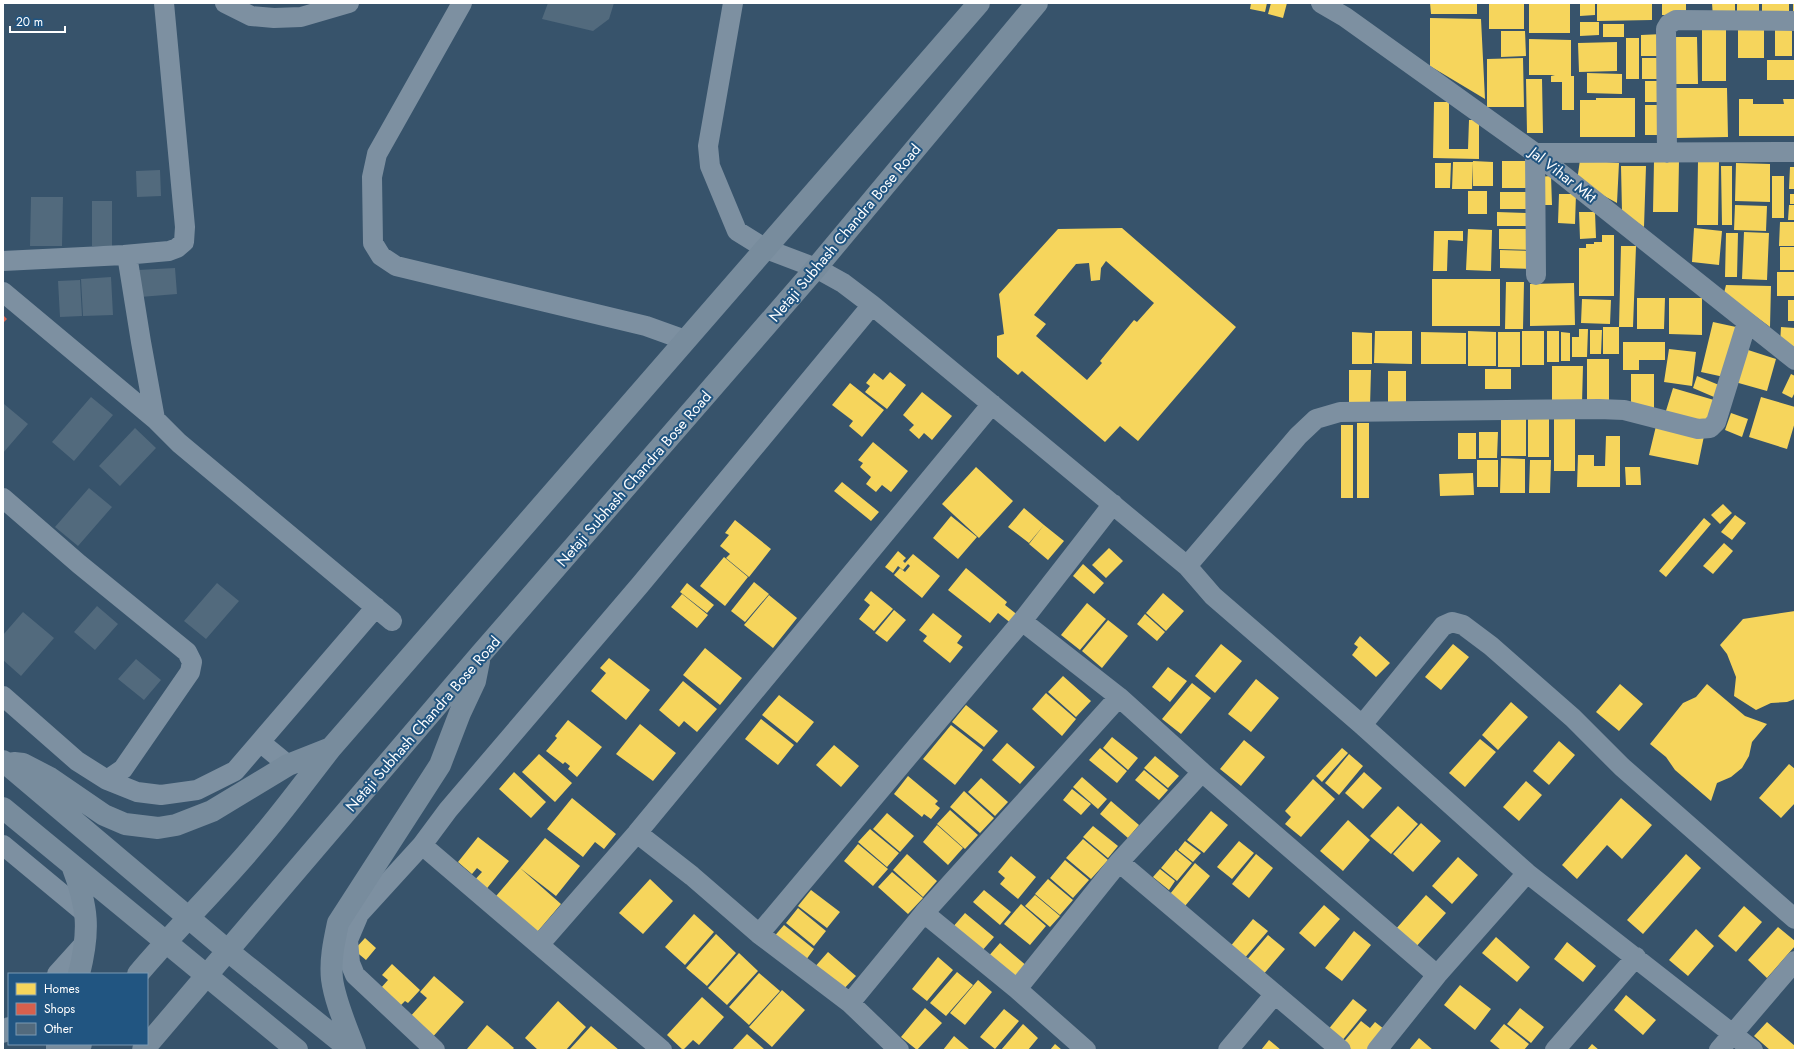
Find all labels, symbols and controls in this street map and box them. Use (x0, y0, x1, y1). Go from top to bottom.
scale bar (10, 8, 65, 34)
text: 20 m (16, 13, 43, 31)
street label: Netaji Subhash Chandra Bose Road (764, 139, 926, 327)
street label: Jal Vihar Mkt (1523, 141, 1601, 208)
street label: Netaji Subhash Chandra Bose Road (551, 386, 717, 572)
street label: Netaji Subhash Chandra Bose Road (340, 631, 506, 817)
legend (8, 973, 148, 1045)
text: Homes (44, 980, 80, 998)
text: Shops (44, 1000, 75, 1018)
text: Other (44, 1020, 74, 1038)

